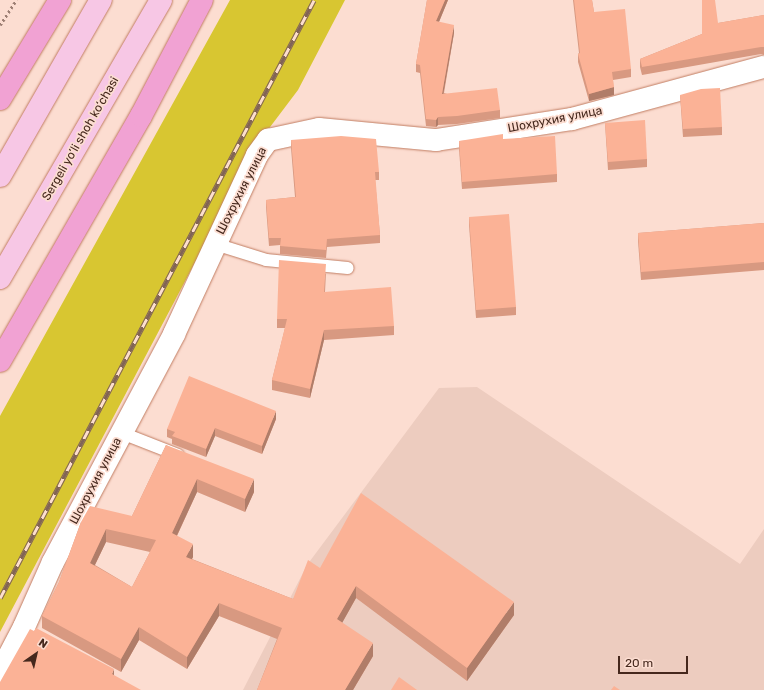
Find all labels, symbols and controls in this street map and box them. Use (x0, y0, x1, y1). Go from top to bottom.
street label: Sergeli yo‘li shoh ko‘chasi (40, 74, 122, 204)
street label: Шохрухия улица (506, 104, 604, 136)
street label: Шохрухия улица (214, 145, 270, 237)
street label: Шохрухия улица (67, 435, 125, 527)
north arrow (16, 634, 56, 674)
text: N (36, 636, 50, 651)
scale bar (620, 648, 690, 674)
text: 20 m (625, 656, 653, 670)

